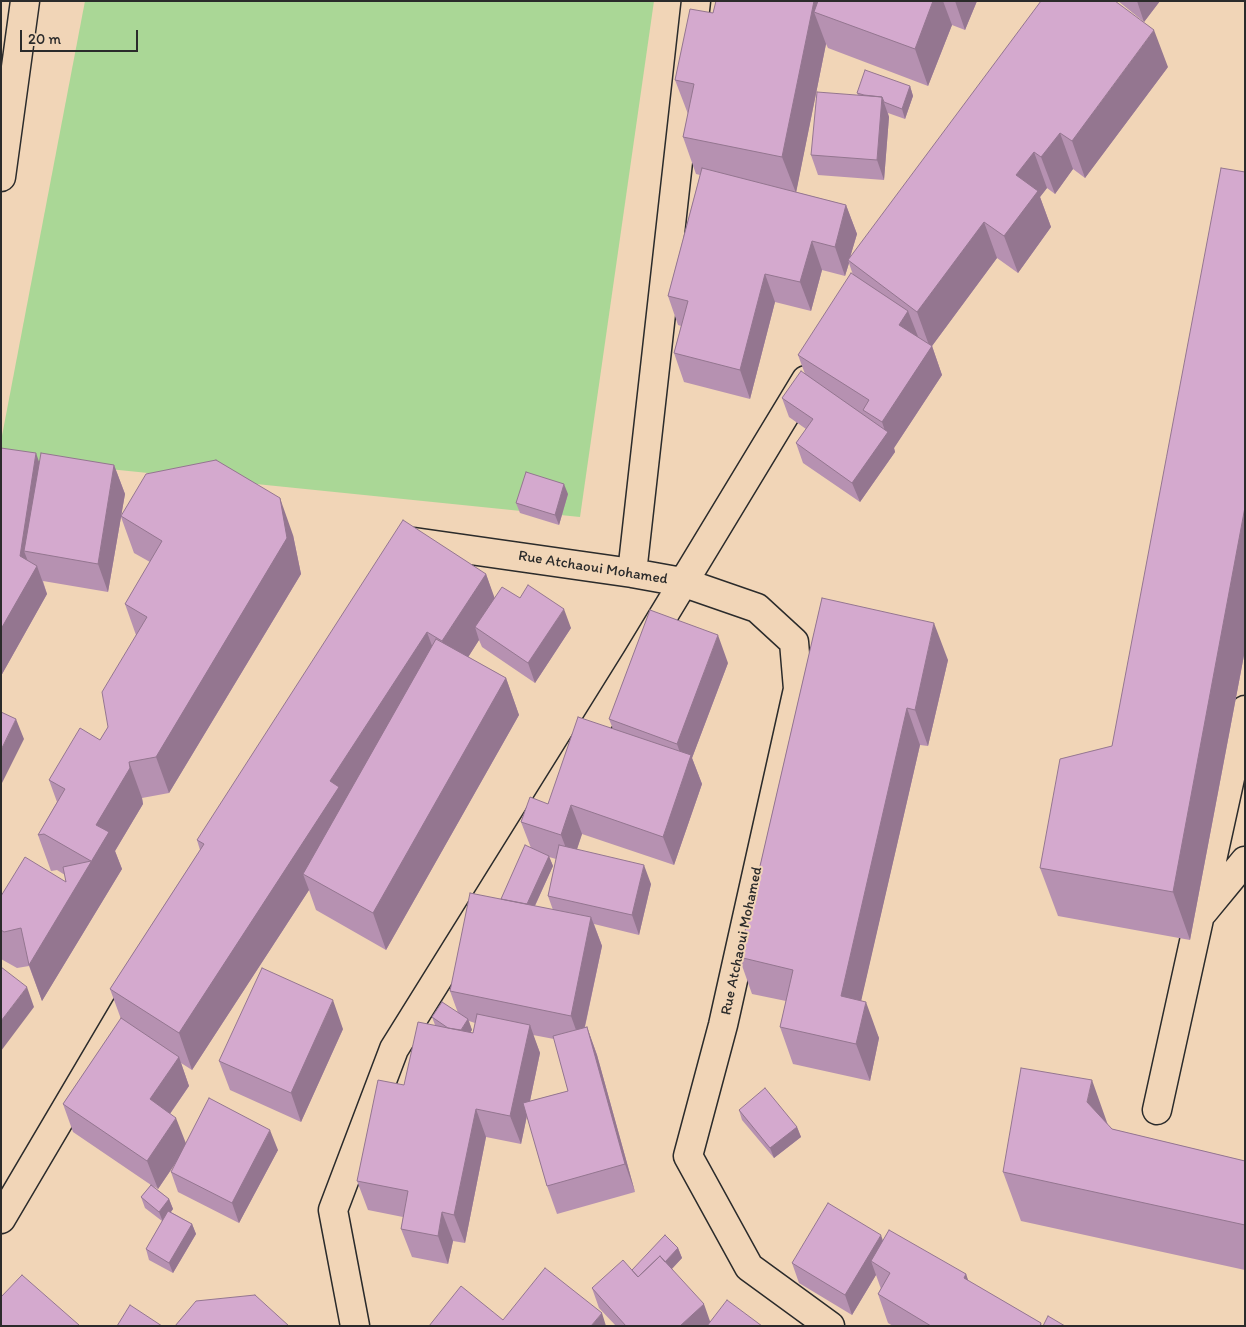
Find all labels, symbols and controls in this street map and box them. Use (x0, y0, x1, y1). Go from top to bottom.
scale bar (22, 20, 140, 52)
text: 20 m (28, 30, 61, 48)
street label: Rue Atchaoui Mohamed (517, 547, 669, 589)
street label: Rue Atchaoui Mohamed (717, 865, 767, 1017)

